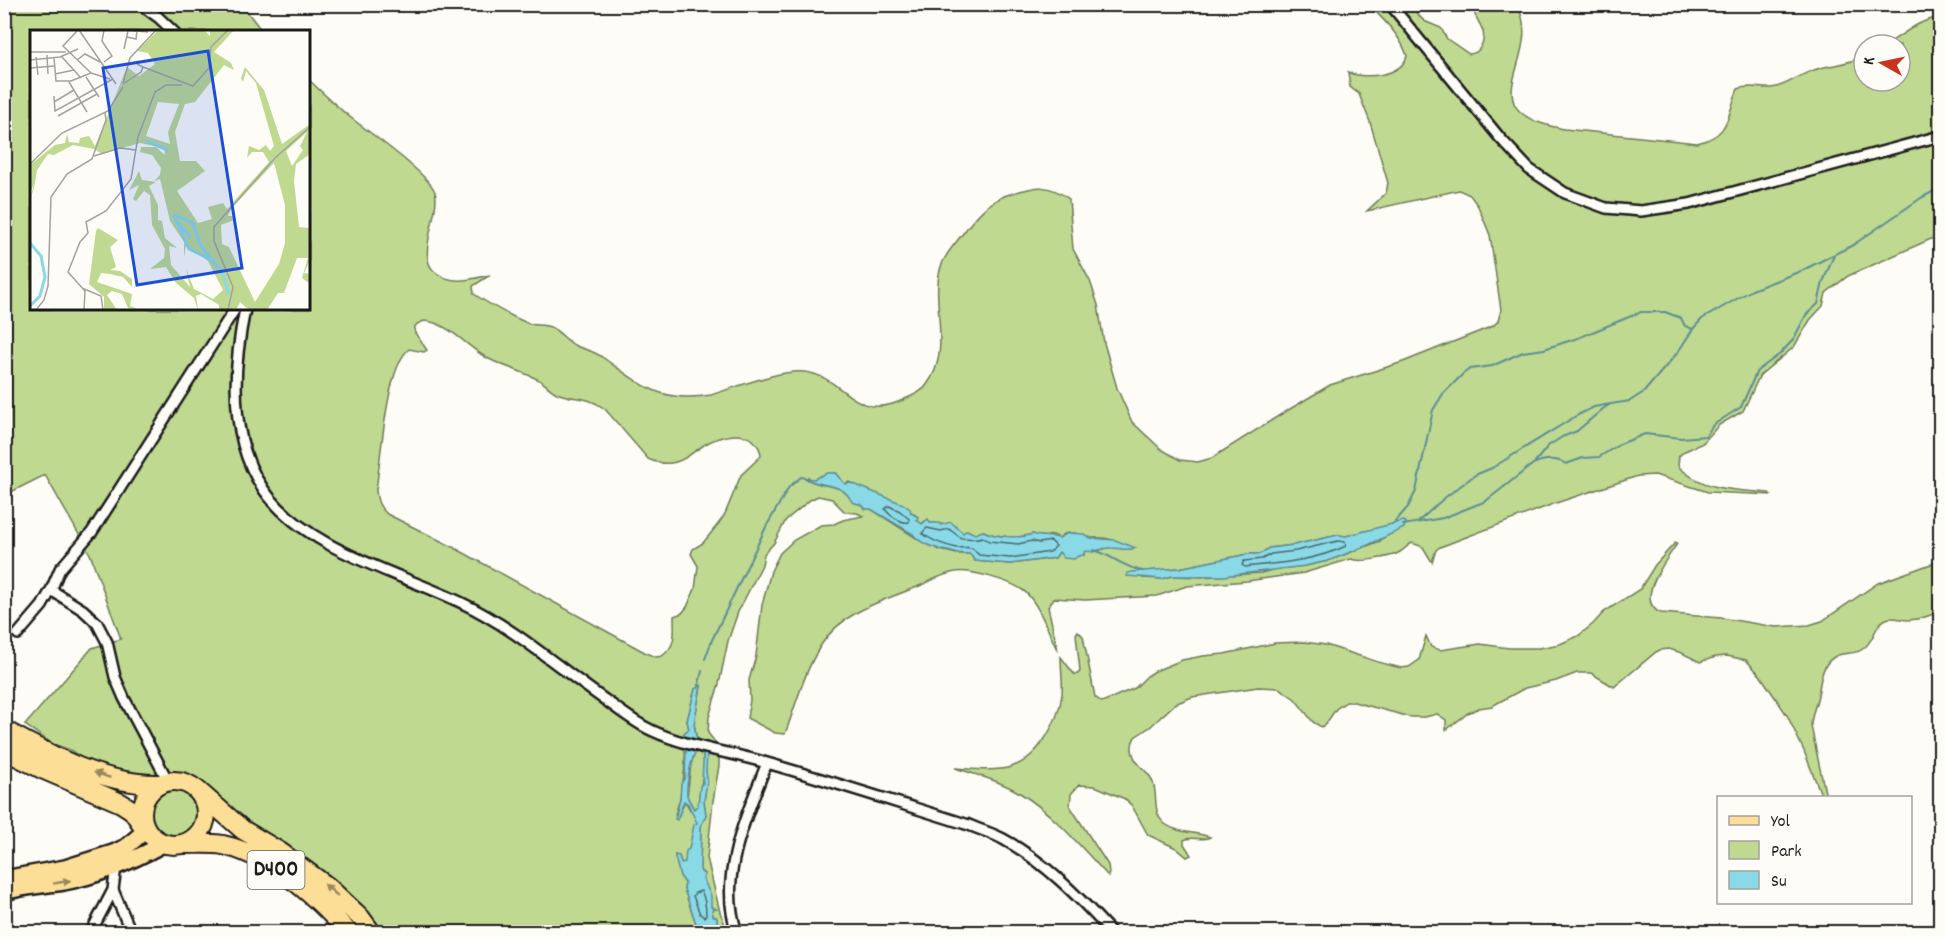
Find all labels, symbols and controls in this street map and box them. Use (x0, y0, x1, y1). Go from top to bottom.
inset map (30, 30, 310, 310)
north arrow (1852, 33, 1912, 93)
text: K (1858, 55, 1882, 67)
one-way arrow (92, 769, 110, 779)
legend (1717, 796, 1912, 904)
text: Yol (1771, 810, 1791, 835)
text: Park (1771, 840, 1802, 865)
road number: D400 (248, 851, 304, 889)
text: Su (1771, 870, 1787, 895)
one-way arrow (53, 877, 72, 886)
one-way arrow (324, 884, 339, 897)

